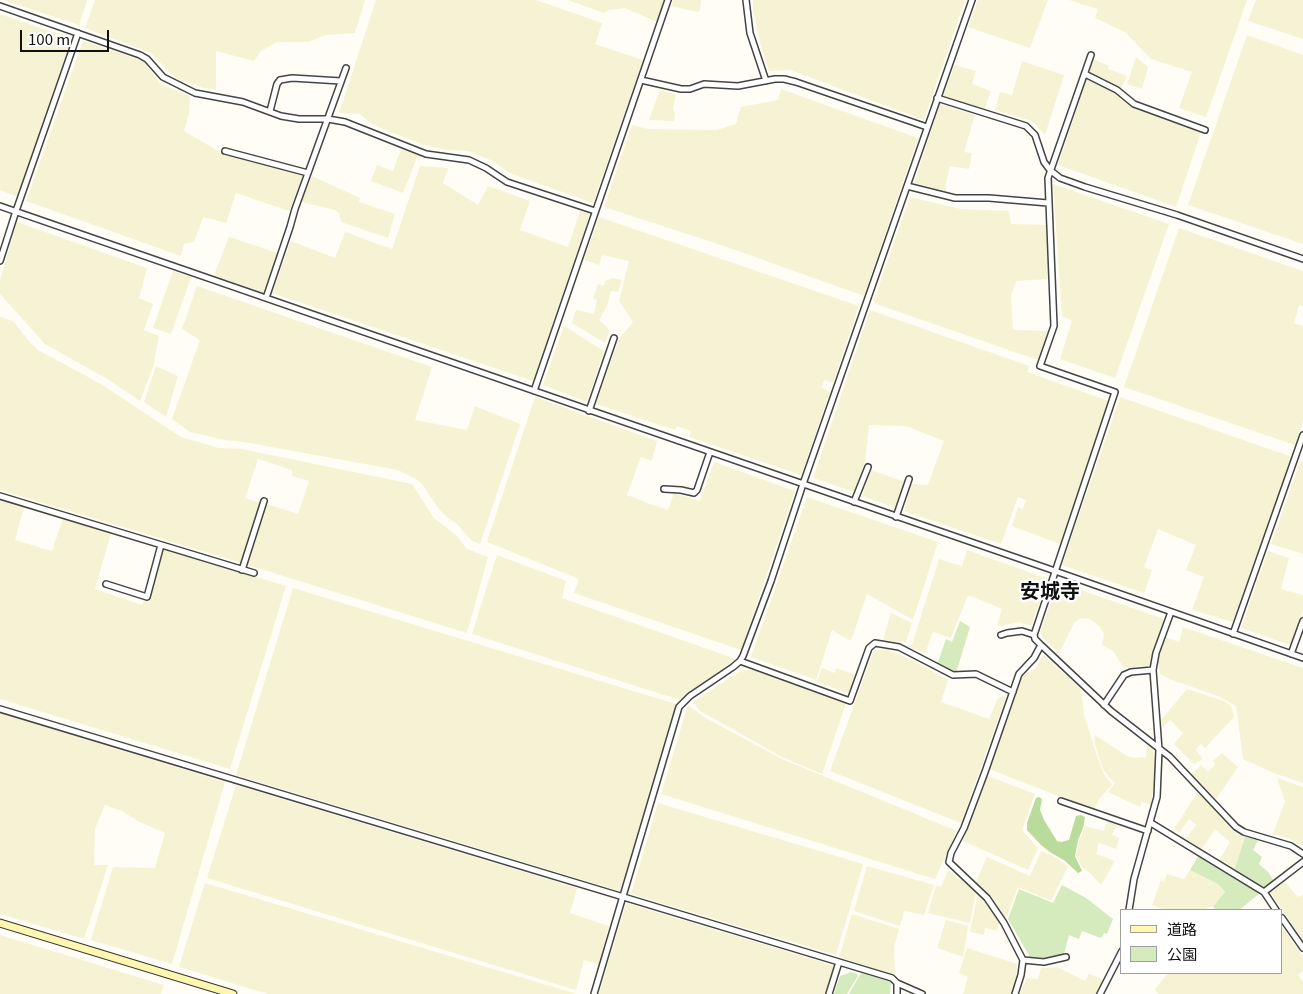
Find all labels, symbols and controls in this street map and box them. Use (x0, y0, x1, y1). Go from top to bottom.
scale bar (22, 20, 111, 52)
text: 100 m (28, 28, 70, 49)
district label: 安城寺 (1020, 578, 1080, 602)
legend (1120, 909, 1283, 974)
text: 道路 (1167, 918, 1197, 939)
text: 公園 (1167, 943, 1197, 964)

